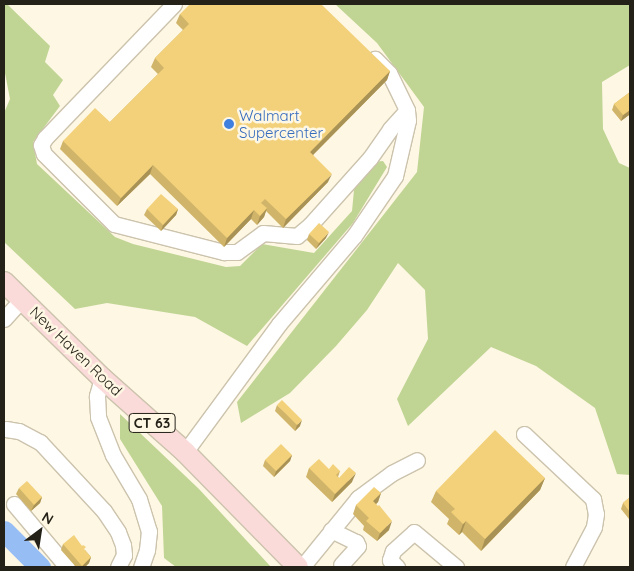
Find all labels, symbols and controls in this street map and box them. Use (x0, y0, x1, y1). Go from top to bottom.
place label: Walmart Supercenter (239, 106, 323, 141)
marker: Walmart Supercenter (223, 118, 235, 130)
street label: New Haven Road (26, 303, 126, 399)
road number: CT 63 (128, 412, 176, 434)
north arrow (15, 506, 65, 556)
text: N (39, 508, 57, 529)

